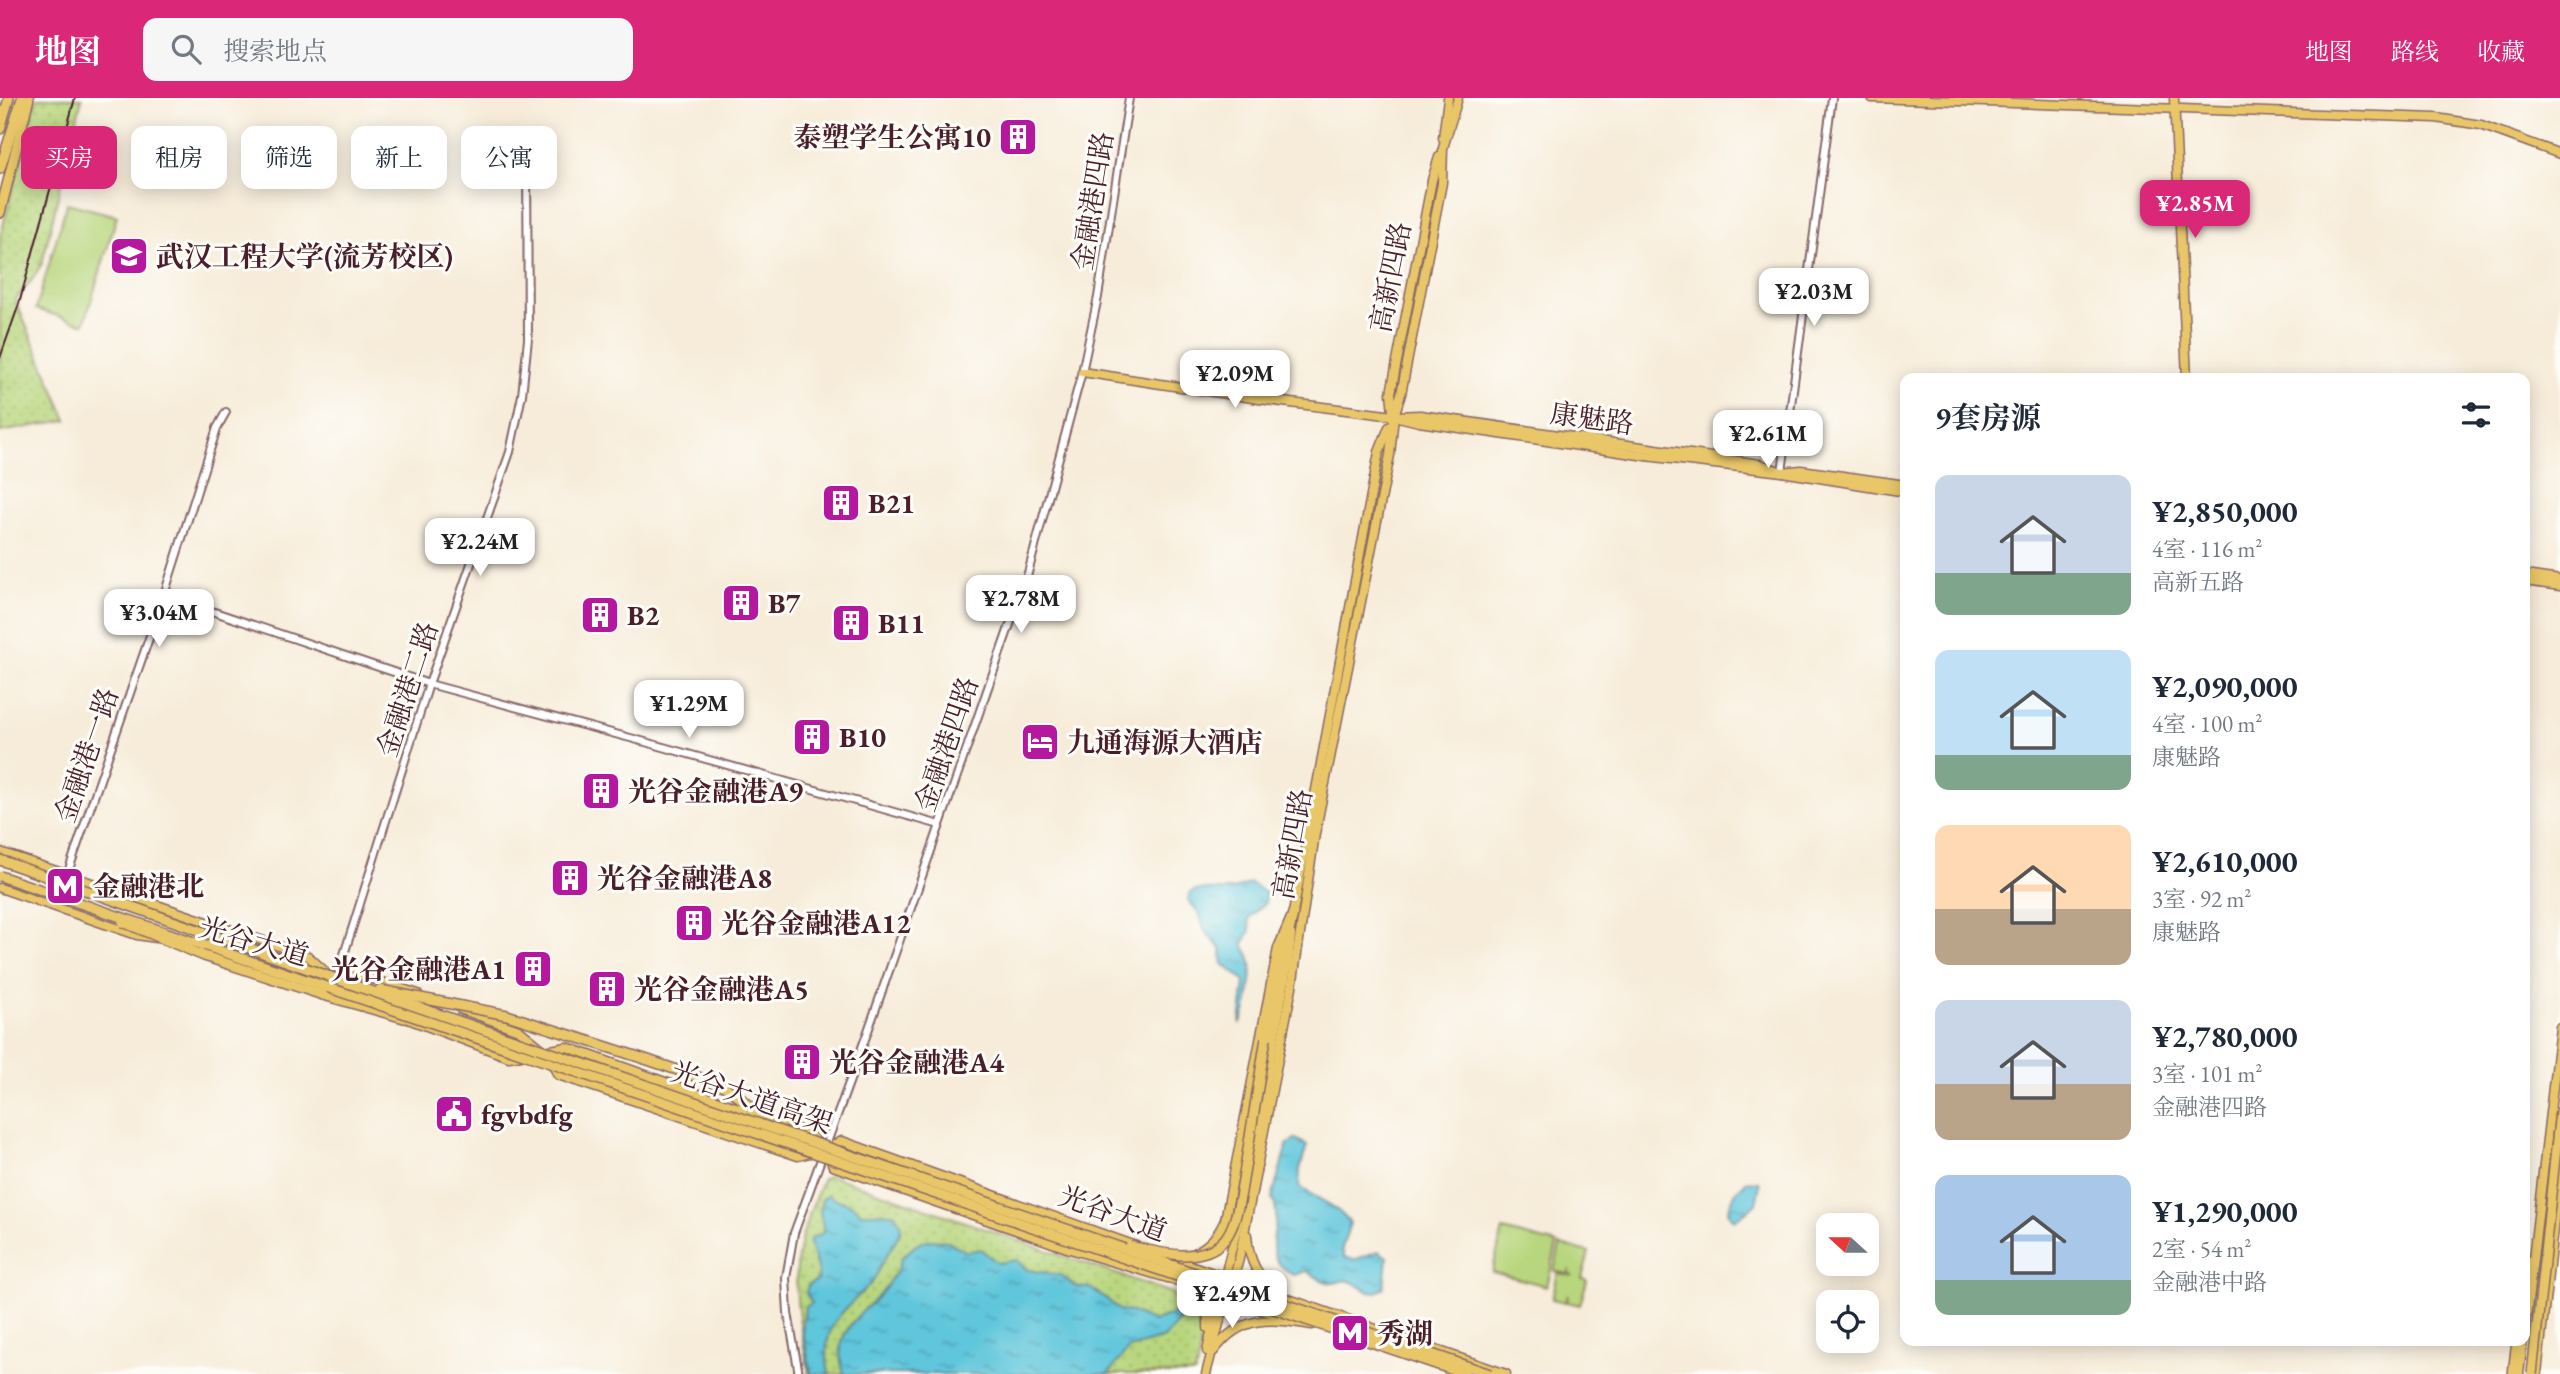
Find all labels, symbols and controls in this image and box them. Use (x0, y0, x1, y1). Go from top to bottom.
search box (143, 18, 633, 81)
text: 地图 (35, 30, 101, 73)
icon: search (167, 30, 205, 68)
text: 搜索地点 (223, 34, 327, 68)
text: 地图 (2305, 36, 2353, 67)
text: 路线 (2391, 36, 2439, 67)
text: 收藏 (2477, 36, 2525, 67)
building icon: 泰塑学生公寓10 (997, 116, 1039, 158)
place label: 泰塑学生公寓10 (793, 119, 991, 155)
chip: 买房 (21, 126, 117, 189)
chip: 租房 (131, 126, 227, 189)
chip: 筛选 (241, 126, 337, 189)
chip: 新上 (351, 126, 447, 189)
chip: 公寓 (461, 126, 557, 189)
street label: 金融港四路 (1063, 129, 1121, 273)
pin: ¥2.85M (2138, 180, 2252, 240)
text: ¥2.85M (2156, 188, 2234, 218)
street label: 高新四路 (1362, 219, 1418, 335)
school or university icon: 武汉工程大学(流芳校区) (108, 235, 150, 277)
place label: 武汉工程大学(流芳校区) (156, 238, 453, 274)
pin: ¥2.03M (1757, 268, 1871, 328)
text: ¥2.03M (1775, 276, 1853, 306)
pin: ¥2.09M (1178, 350, 1292, 410)
text: ¥2.09M (1196, 358, 1274, 388)
street label: 康魅路 (1548, 394, 1636, 442)
icon: filters (2457, 396, 2495, 434)
text: 9套房源 (1935, 398, 2041, 437)
pin: ¥2.61M (1711, 410, 1825, 470)
text: ¥2.61M (1729, 418, 1807, 448)
building icon: B21 (820, 482, 862, 524)
place label: B21 (868, 485, 915, 521)
text: ¥2,850,000 (2152, 492, 2298, 531)
icon: home (1991, 503, 2075, 587)
pin: ¥2.24M (423, 518, 537, 578)
text: ¥2.24M (441, 526, 519, 556)
text: 4室 · 116 m² (2152, 534, 2262, 564)
text: 高新五路 (2152, 567, 2244, 597)
pin: ¥2.78M (964, 575, 1078, 635)
building icon: B7 (720, 582, 762, 624)
text: ¥2.78M (982, 583, 1060, 613)
place label: B7 (768, 585, 801, 621)
pin: ¥3.04M (102, 589, 216, 649)
building icon: B2 (579, 594, 621, 636)
text: ¥3.04M (120, 597, 198, 627)
place label: B2 (627, 597, 660, 633)
building icon: B11 (830, 602, 872, 644)
place label: B11 (878, 605, 925, 641)
street label: 金融港二路 (368, 617, 446, 761)
text: ¥2,090,000 (2152, 667, 2298, 706)
street label: 金融港四路 (906, 672, 986, 816)
icon: home (1991, 678, 2075, 762)
pin: ¥1.29M (632, 680, 746, 740)
street label: 金融港一路 (46, 683, 126, 827)
text: ¥1.29M (650, 688, 728, 718)
text: 4室 · 100 m² (2152, 709, 2262, 739)
building icon: B10 (791, 716, 833, 758)
place label: B10 (839, 719, 886, 755)
hotel icon: 九通海源大酒店 (1019, 721, 1061, 763)
place label: 九通海源大酒店 (1067, 724, 1263, 760)
text: 康魅路 (2152, 742, 2221, 772)
building icon: 光谷金融港A9 (580, 770, 622, 812)
place label: 光谷金融港A9 (628, 773, 803, 809)
street label: 高新四路 (1265, 786, 1319, 902)
text: ¥2,610,000 (2152, 842, 2298, 881)
icon: home (1991, 853, 2075, 937)
building icon: 光谷金融港A8 (549, 857, 591, 899)
place label: 光谷金融港A8 (597, 860, 772, 896)
metro station icon: 金融港北 (44, 865, 86, 907)
place label: 金融港北 (92, 868, 204, 904)
text: 3室 · 92 m² (2152, 884, 2251, 914)
building icon: 光谷金融港A12 (673, 902, 715, 944)
place label: 光谷金融港A12 (721, 905, 911, 941)
street label: 光谷大道 (195, 908, 313, 974)
text: 康魅路 (2152, 917, 2221, 947)
building icon: 光谷金融港A1 (512, 948, 554, 990)
place label: 光谷金融港A1 (331, 951, 506, 987)
building icon: 光谷金融港A5 (586, 968, 628, 1010)
place label: 光谷金融港A5 (634, 971, 809, 1007)
text: ¥2,780,000 (2152, 1017, 2298, 1056)
icon: home (1991, 1028, 2075, 1112)
building icon: 光谷金融港A4 (781, 1041, 823, 1083)
place label: 光谷金融港A4 (829, 1044, 1005, 1080)
street label: 光谷大道高架 (667, 1053, 837, 1141)
text: 3室 · 101 m² (2152, 1059, 2262, 1089)
text: 金融港四路 (2152, 1092, 2267, 1122)
public building icon: fgvbdfg (433, 1093, 475, 1135)
place label: fgvbdfg (481, 1096, 574, 1132)
street label: 光谷大道 (1054, 1177, 1172, 1249)
text: ¥1,290,000 (2152, 1192, 2298, 1231)
icon: home (1991, 1203, 2075, 1287)
north arrow (1816, 1213, 1880, 1276)
map controls (1816, 1213, 1879, 1353)
text: 2室 · 54 m² (2152, 1234, 2251, 1264)
text: 金融港中路 (2152, 1267, 2267, 1297)
pin: ¥2.49M (1175, 1270, 1289, 1330)
text: ¥2.49M (1193, 1278, 1271, 1308)
button: locate (1816, 1290, 1879, 1353)
metro station icon: 秀湖 (1329, 1312, 1371, 1354)
place label: 秀湖 (1377, 1315, 1433, 1351)

